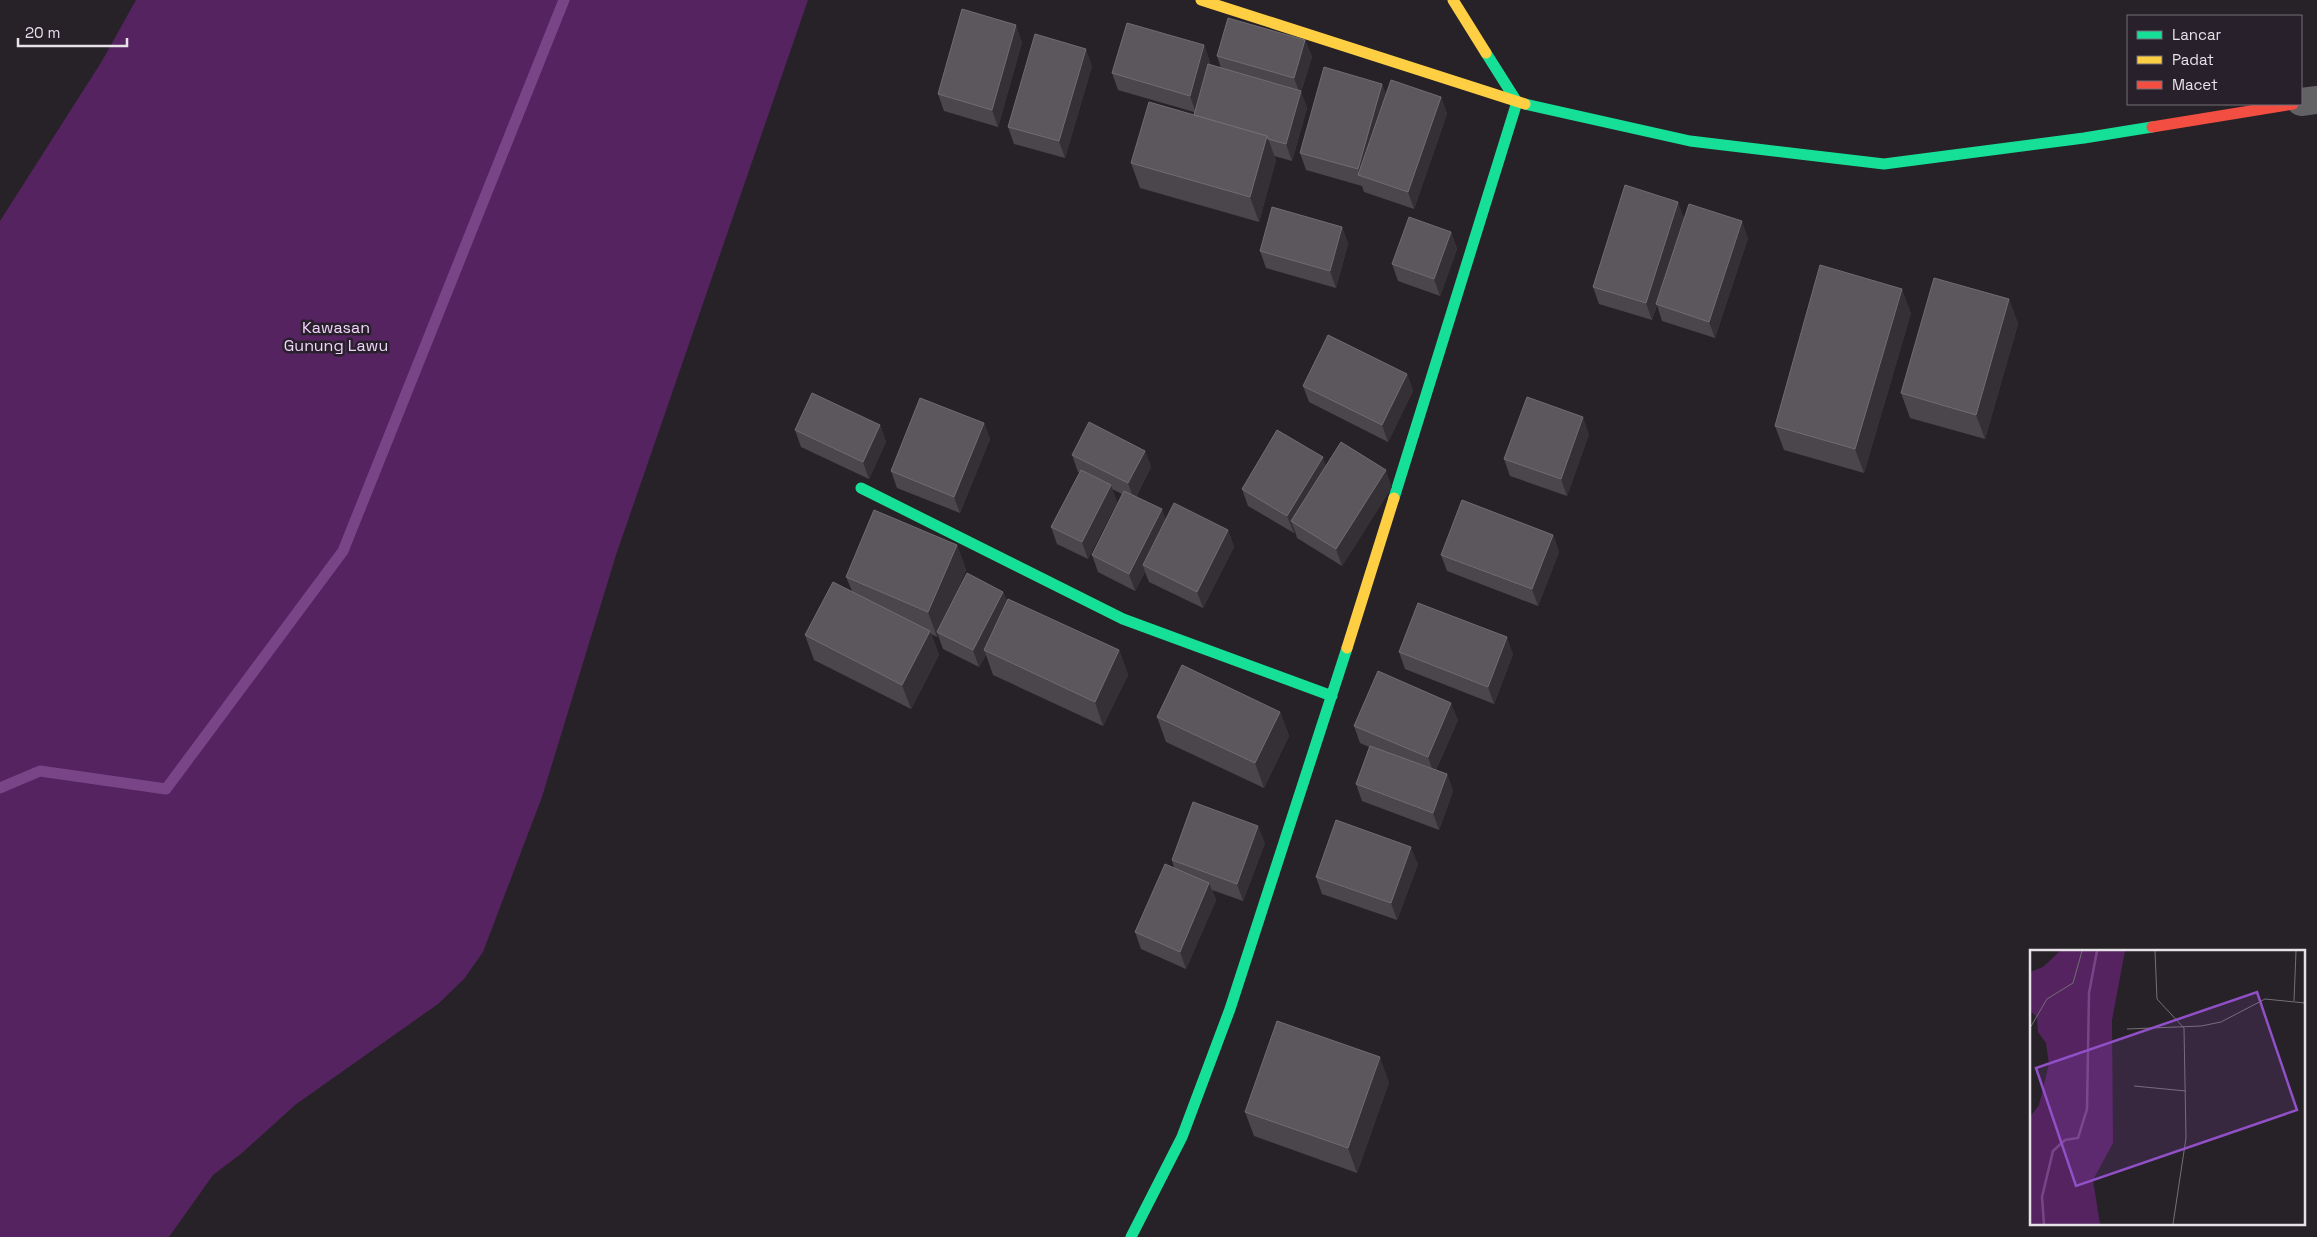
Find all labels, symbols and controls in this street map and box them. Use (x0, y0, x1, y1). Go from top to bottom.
scale bar (18, 15, 126, 47)
legend (2127, 15, 2302, 105)
text: 20 m (25, 23, 60, 42)
text: Lancar (2172, 25, 2222, 44)
text: Padat (2172, 50, 2214, 69)
text: Macet (2172, 75, 2218, 94)
park label: Kawasan Gunung Lawu (284, 317, 388, 356)
inset map (2030, 950, 2304, 1224)

